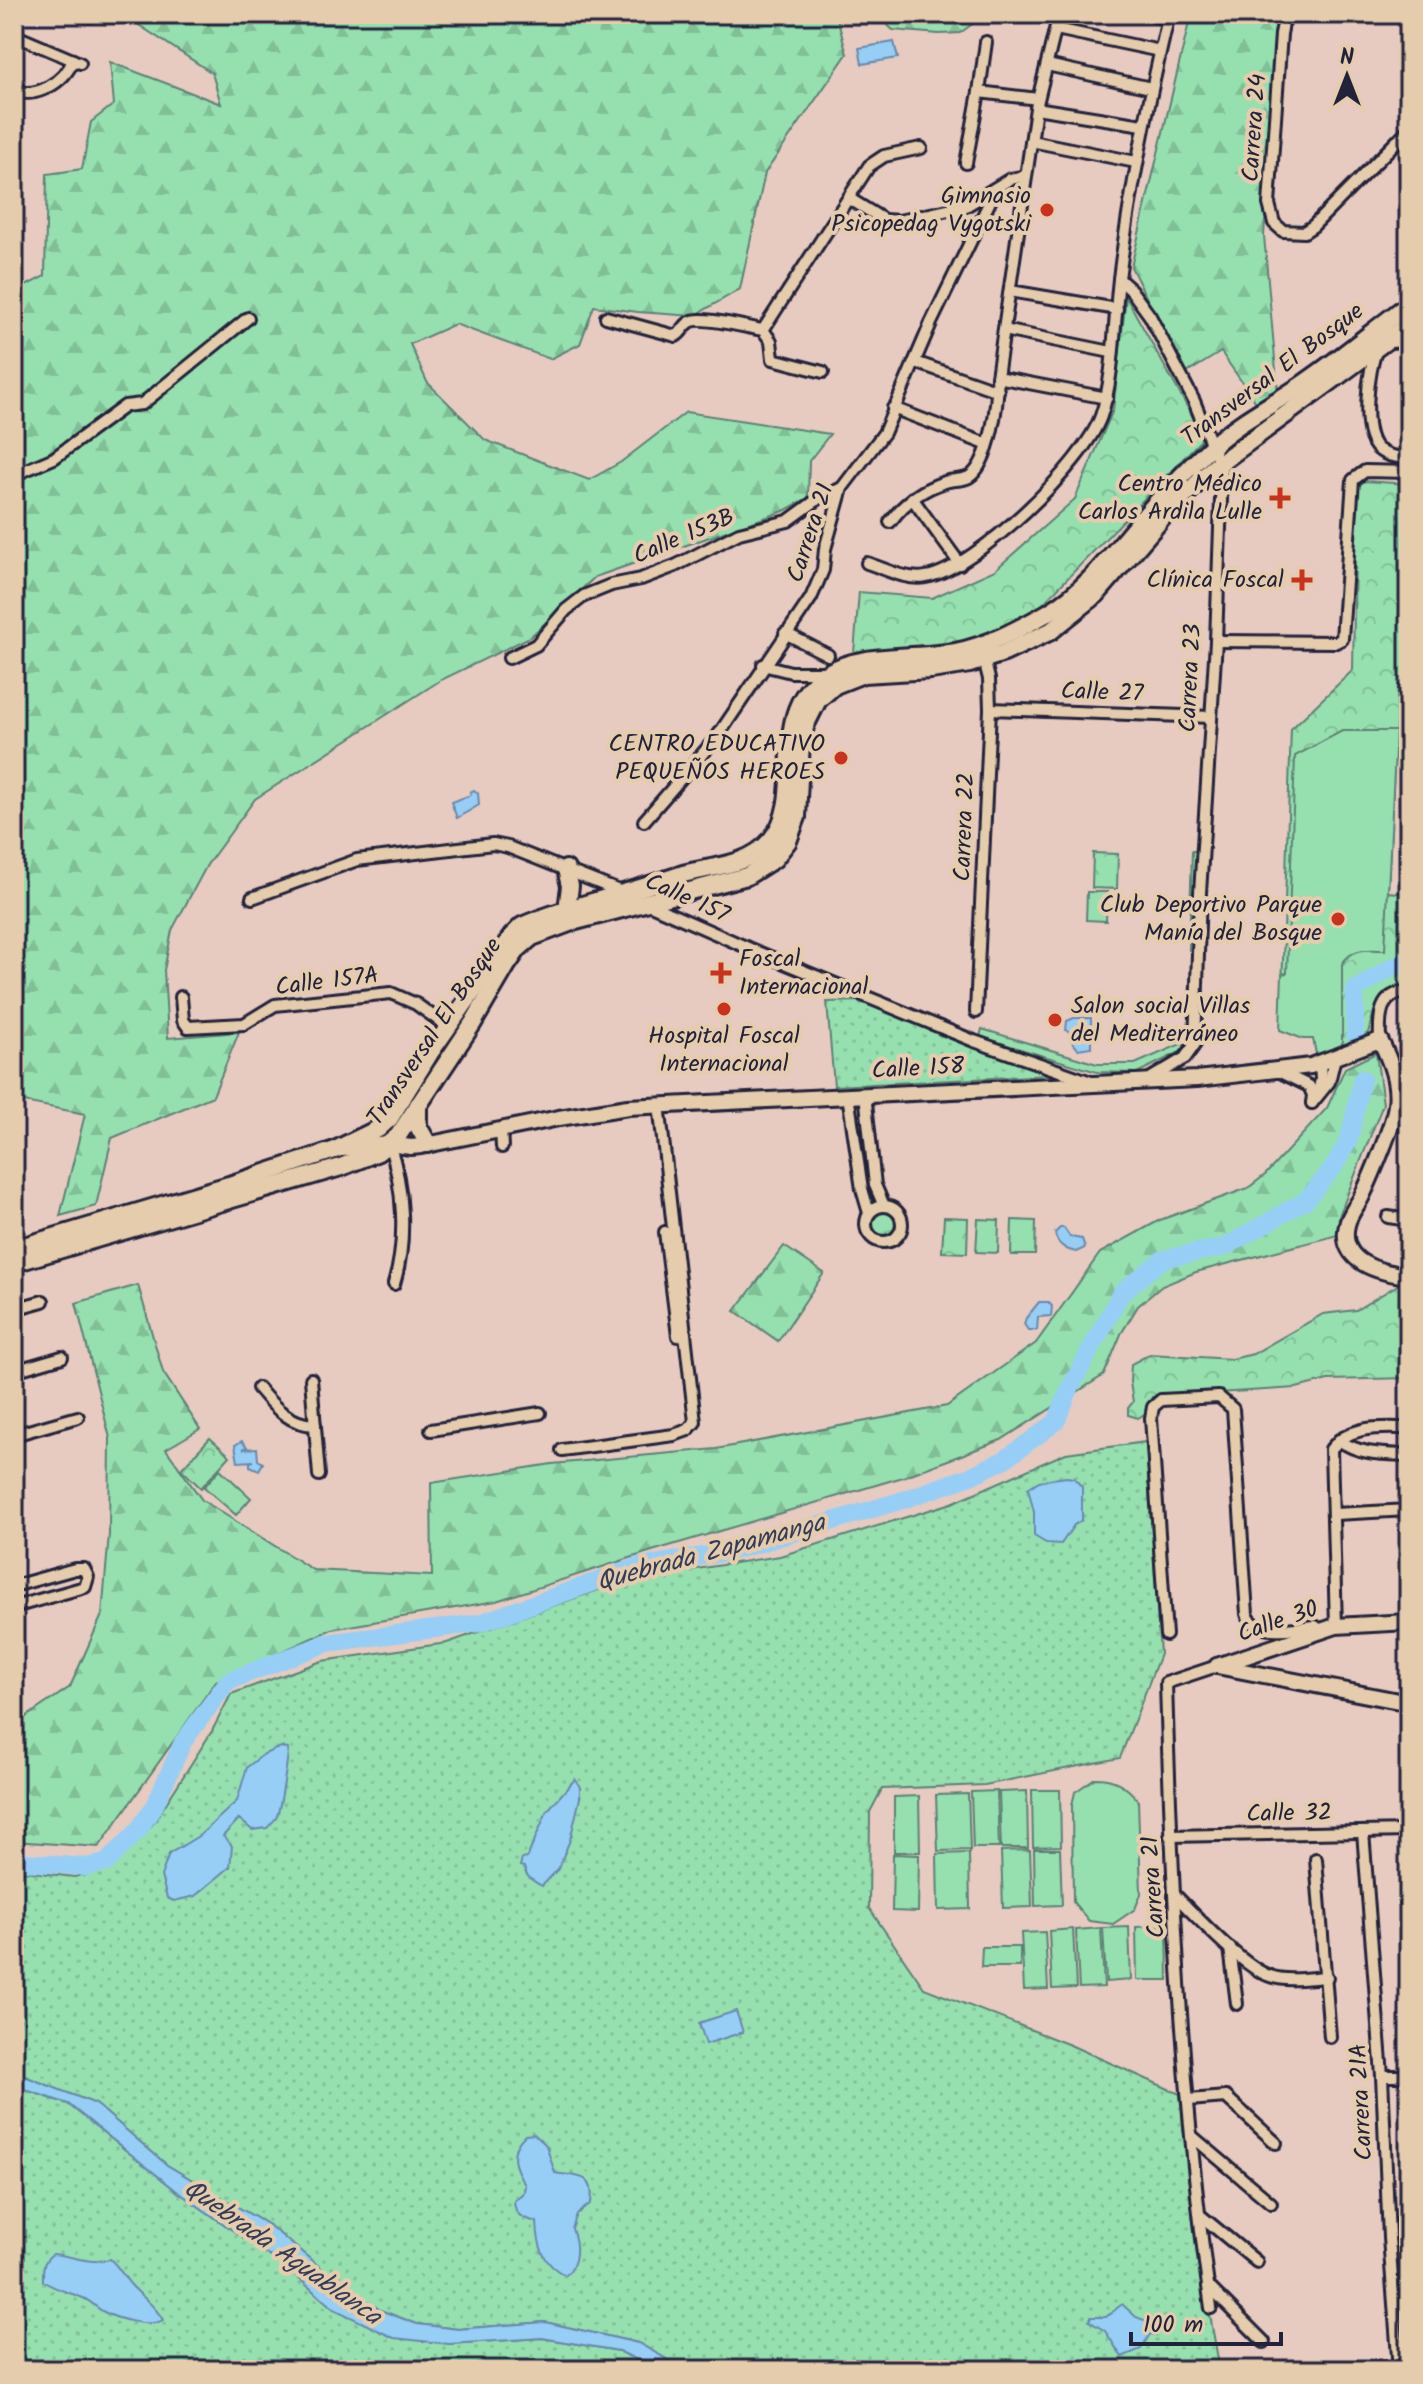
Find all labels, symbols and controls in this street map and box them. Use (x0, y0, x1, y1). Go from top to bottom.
north arrow (1307, 36, 1387, 116)
text: N (1340, 41, 1354, 76)
street label: Carrera 24 (1232, 73, 1278, 183)
place label: Gimnasio Psicopedag Vygotski (831, 177, 1032, 244)
marker: Gimnasio Psicopedag Vygotski (1038, 201, 1056, 219)
street label: Transversal El Bosque (1173, 293, 1373, 457)
place label: Centro Médico Carlos Ardila Lulle (1078, 465, 1262, 532)
street label: Carrera 21 (777, 478, 845, 588)
marker: Centro Médico Carlos Ardila Lulle (1269, 487, 1291, 509)
street label: Calle 153B (627, 498, 741, 576)
place label: Clínica Foscal (1147, 561, 1284, 600)
marker: Clínica Foscal (1291, 569, 1313, 591)
street label: Carrera 23 (1169, 623, 1213, 733)
street label: Calle 27 (1060, 672, 1145, 714)
place label: CENTRO EDUCATIVO PEQUEÑOS HEROES (609, 725, 825, 792)
marker: CENTRO EDUCATIVO PEQUEÑOS HEROES (832, 749, 850, 767)
street label: Carrera 22 (944, 772, 986, 882)
street label: Calle 157 (638, 863, 737, 935)
place label: Club Deportivo Parque Manía del Bosque (1100, 886, 1322, 953)
marker: Club Deportivo Parque Manía del Bosque (1329, 910, 1347, 928)
street label: Transversal El Bosque (357, 930, 513, 1134)
place label: Foscal Internacional (739, 940, 869, 1007)
street label: Calle 157A (273, 956, 381, 1008)
marker: Foscal Internacional (710, 962, 732, 984)
place label: Salon social Villas del Mediterráneo (1071, 987, 1250, 1054)
marker: Hospital Foscal Internacional (715, 1000, 733, 1018)
marker: Salon social Villas del Mediterráneo (1046, 1011, 1064, 1029)
place label: Hospital Foscal Internacional (648, 1017, 800, 1084)
street label: Calle 158 (871, 1047, 966, 1091)
water label: Quebrada Zapamanga (592, 1502, 832, 1604)
street label: Calle 30 (1232, 1590, 1324, 1654)
street label: Calle 32 (1246, 1794, 1332, 1834)
street label: Carrera 21 (1131, 1834, 1177, 1940)
street label: Carrera 21A (1339, 2042, 1385, 2162)
water label: Quebrada Aguablanca (174, 2169, 391, 2338)
scale bar (1131, 2296, 1281, 2346)
text: 100 m (1143, 2306, 1203, 2345)

